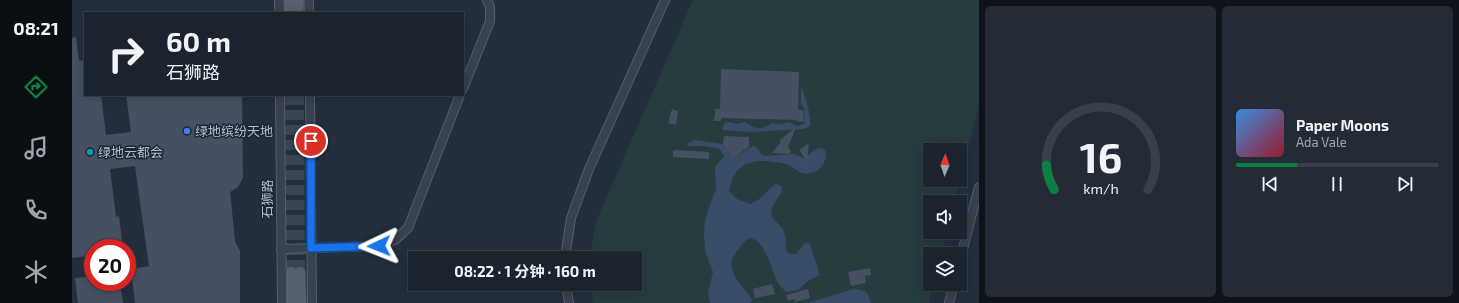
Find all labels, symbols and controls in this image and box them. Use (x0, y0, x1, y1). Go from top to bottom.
text: 08:21 (13, 17, 59, 39)
text: 60 m (166, 24, 231, 58)
icon: right (100, 28, 152, 80)
text: 石狮路 (166, 61, 220, 83)
icon: directions (22, 73, 50, 101)
text: Paper Moons (1296, 116, 1389, 134)
place label: 绿地缤纷天地 (195, 123, 273, 139)
pin (294, 124, 328, 158)
marker: 绿地缤纷天地 (182, 126, 192, 136)
icon: arrive (300, 130, 322, 152)
text: 16 (1079, 130, 1122, 180)
icon: music (22, 134, 50, 162)
text: Ada Vale (1296, 134, 1347, 150)
north arrow (923, 143, 967, 187)
map controls (923, 143, 967, 291)
place label: 绿地云都会 (98, 144, 163, 160)
marker: 绿地云都会 (85, 147, 95, 157)
icon: previous (1259, 173, 1281, 195)
icon: pause (1326, 173, 1348, 195)
icon: next (1394, 173, 1416, 195)
street label: 石狮路 (259, 179, 275, 219)
text: km/h (1083, 179, 1118, 196)
button: sound (923, 195, 967, 239)
icon: phone (22, 196, 50, 224)
position arrow (358, 225, 400, 267)
speed limit sign: 20 (84, 239, 136, 291)
button: layers (923, 247, 967, 291)
icon: climate (22, 258, 50, 286)
text: 08:22 · 1 分钟 · 160 m (454, 262, 596, 280)

